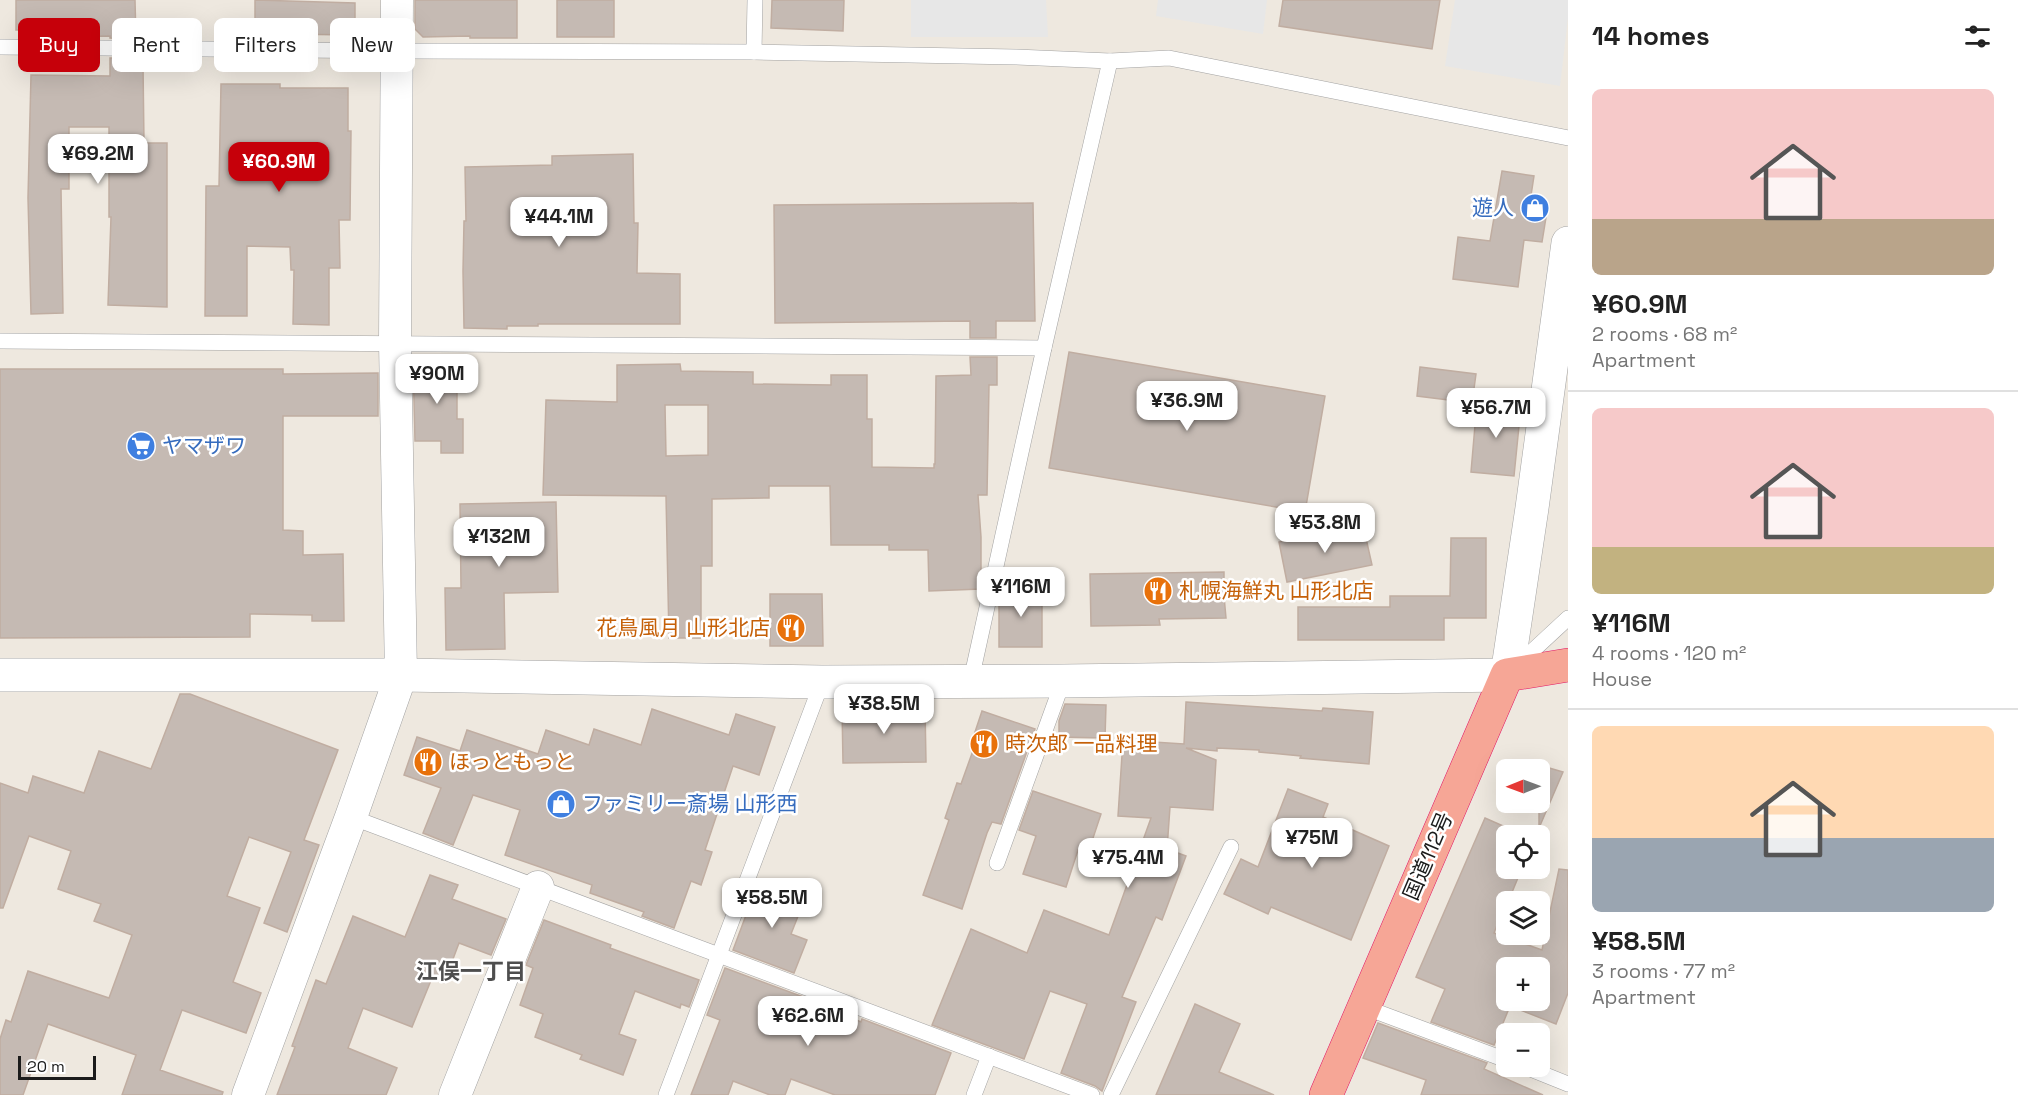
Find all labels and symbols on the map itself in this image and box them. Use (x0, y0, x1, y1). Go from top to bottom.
pin: ¥69.2M (49, 134, 147, 185)
pin: ¥60.9M (230, 142, 328, 193)
shop icon: 遊人 (1519, 192, 1551, 224)
place label: 遊人 (1472, 194, 1514, 221)
pin: ¥44.1M (510, 197, 608, 248)
pin: ¥90M (401, 354, 473, 405)
pin: ¥36.9M (1138, 381, 1236, 432)
pin: ¥56.7M (1447, 388, 1545, 439)
supermarket icon: ヤマザワ (125, 430, 157, 462)
place label: ヤマザワ (162, 432, 246, 459)
pin: ¥53.8M (1276, 503, 1374, 554)
pin: ¥132M (457, 517, 541, 568)
pin: ¥116M (979, 567, 1063, 618)
restaurant icon: 札幌海鮮丸 山形北店 (1142, 575, 1174, 607)
place label: 札幌海鮮丸 山形北店 (1179, 577, 1373, 604)
restaurant icon: 花鳥風月 山形北店 (775, 612, 807, 644)
place label: 花鳥風月 山形北店 (597, 614, 770, 641)
pin: ¥38.5M (835, 684, 933, 735)
restaurant icon: 時次郎 一品料理 (968, 728, 1000, 760)
place label: 時次郎 一品料理 (1005, 730, 1157, 757)
restaurant icon: ほっともっと (412, 746, 444, 778)
place label: ほっともっと (449, 748, 575, 775)
north arrow (1496, 759, 1550, 813)
shop icon: ファミリー斎場 山形西 (545, 788, 577, 820)
place label: ファミリー斎場 山形西 (582, 790, 797, 817)
street label: 国道112号 (1397, 808, 1458, 904)
pin: ¥75M (1276, 818, 1348, 869)
pin: ¥75.4M (1079, 838, 1177, 889)
pin: ¥58.5M (723, 878, 821, 929)
district label: 江俣一丁目 (416, 957, 526, 985)
pin: ¥62.6M (759, 996, 857, 1047)
scale bar (18, 1053, 96, 1080)

